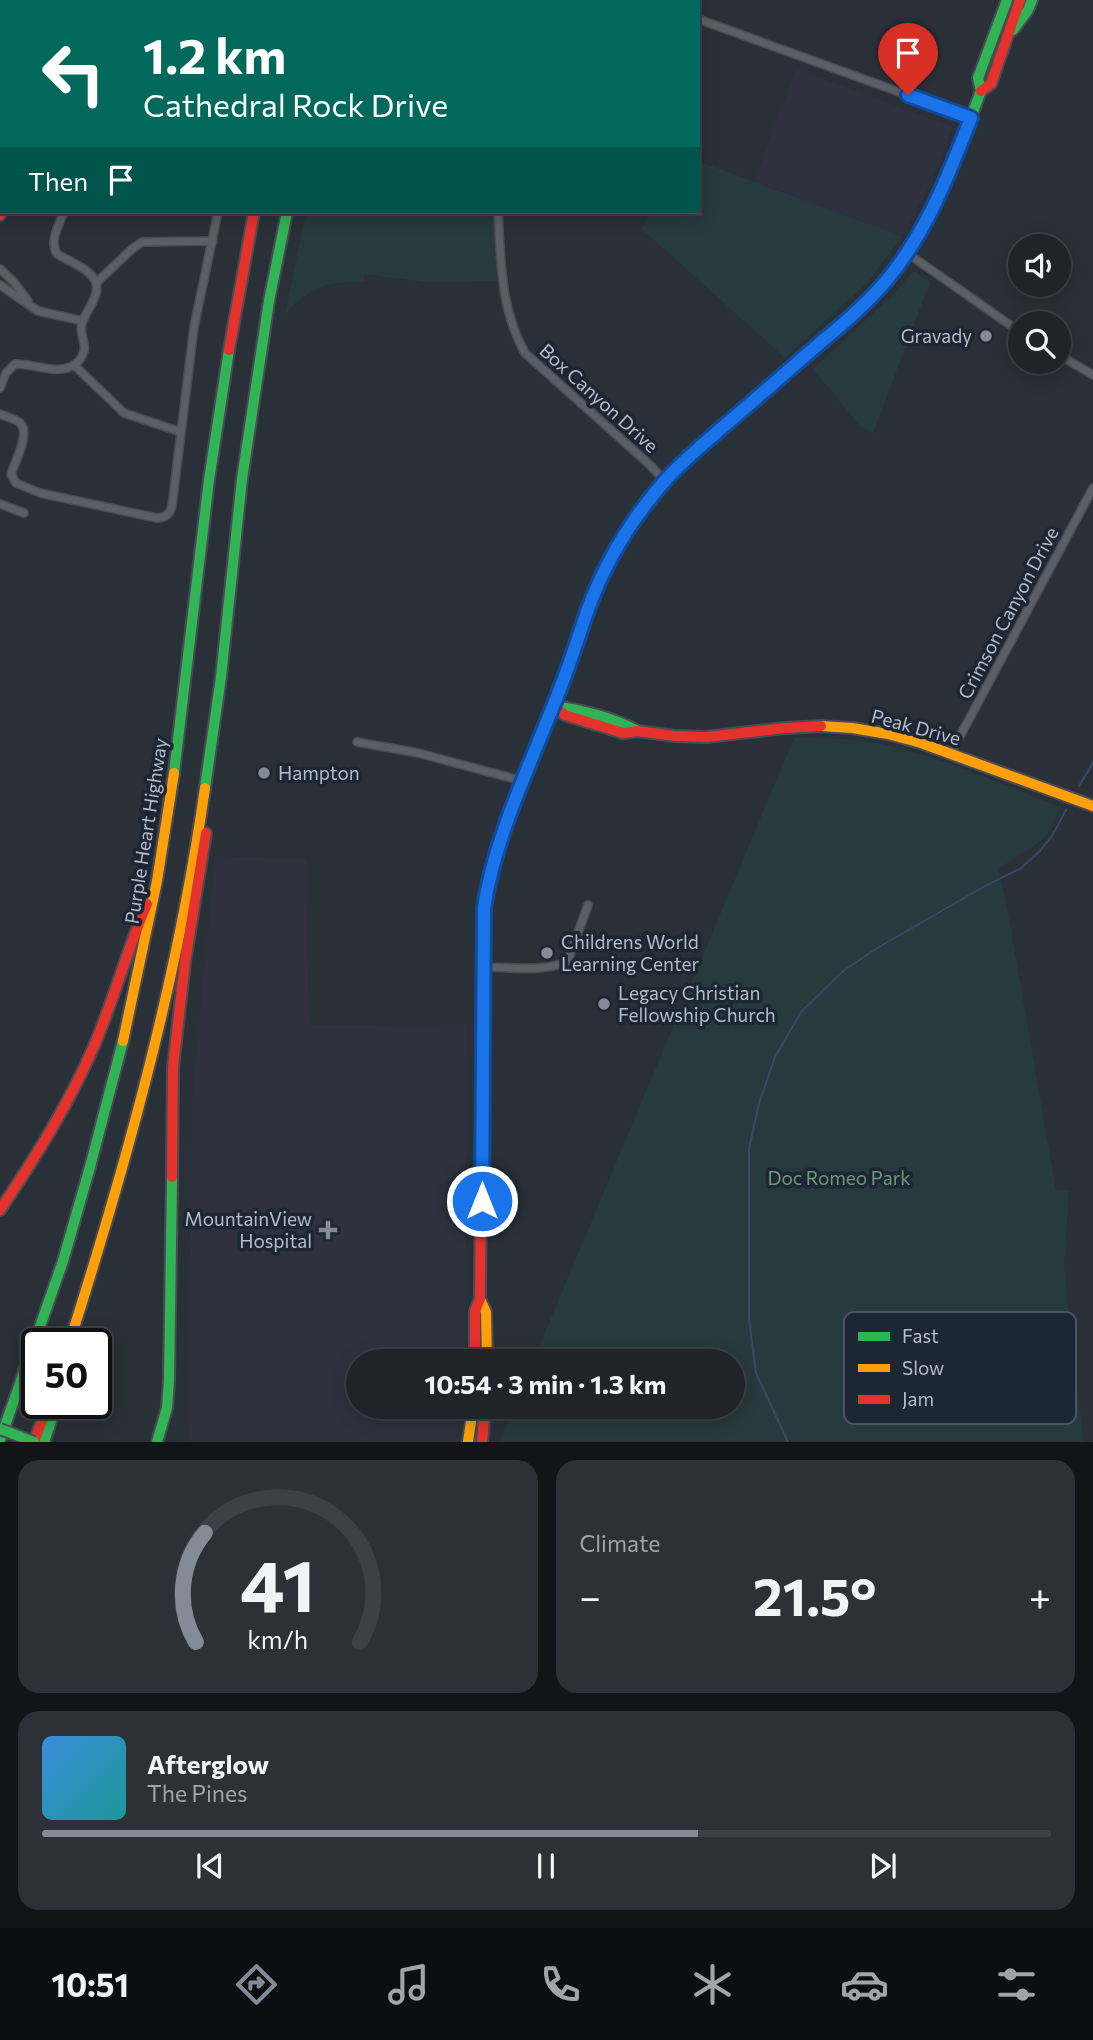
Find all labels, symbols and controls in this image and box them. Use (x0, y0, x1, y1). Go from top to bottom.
pin (878, 23, 938, 95)
text: 1.2 km (143, 24, 286, 84)
icon: left (28, 28, 119, 119)
icon: arrive (889, 34, 927, 72)
text: Cathedral Rock Drive (143, 84, 448, 124)
icon: arrive (102, 161, 140, 199)
text: Then (28, 165, 88, 196)
map controls (1008, 234, 1071, 374)
button: sound (1008, 234, 1071, 297)
button: search (1008, 311, 1071, 374)
place label: Gravady (901, 324, 972, 347)
marker: Gravady (978, 328, 994, 344)
street label: Box Canyon Drive (535, 338, 663, 457)
street label: Crimson Canyon Drive (952, 523, 1063, 703)
street label: Peak Drive (869, 704, 963, 749)
street label: Purple Heart Highway (119, 736, 172, 925)
place label: Hampton (278, 761, 360, 784)
marker: Hampton (256, 765, 272, 781)
place label: Childrens World Learning Center (561, 930, 700, 975)
marker: Childrens World Learning Center (539, 945, 555, 961)
place label: Legacy Christian Fellowship Church (618, 981, 776, 1026)
marker: Legacy Christian Fellowship Church (596, 996, 612, 1012)
position arrow (445, 1164, 519, 1238)
park label: Doc Romeo Park (767, 1166, 911, 1189)
place label: MountainView Hospital (185, 1207, 312, 1252)
marker: MountainView Hospital (318, 1220, 338, 1240)
legend (844, 1312, 1076, 1424)
text: Fast (902, 1324, 939, 1347)
speed limit sign: 50 (21, 1328, 112, 1419)
text: Slow (902, 1356, 944, 1379)
text: 10:54 · 3 min · 1.3 km (424, 1368, 667, 1399)
text: Jam (902, 1387, 934, 1410)
text: Climate (580, 1529, 661, 1557)
text: 41 (240, 1539, 315, 1628)
text: 21.5° (753, 1563, 877, 1627)
text: − (580, 1572, 601, 1619)
text: + (1029, 1572, 1051, 1619)
text: km/h (247, 1624, 308, 1654)
text: Afterglow (147, 1748, 269, 1779)
text: The Pines (147, 1779, 248, 1807)
icon: previous (191, 1847, 229, 1885)
icon: pause (527, 1847, 565, 1885)
icon: next (864, 1847, 902, 1885)
icon: directions (232, 1960, 281, 2009)
icon: music (384, 1960, 433, 2009)
icon: phone (536, 1960, 585, 2009)
icon: climate (688, 1960, 737, 2009)
icon: car (840, 1960, 889, 2009)
icon: filters (992, 1960, 1041, 2009)
text: 10:51 (52, 1964, 129, 2004)

